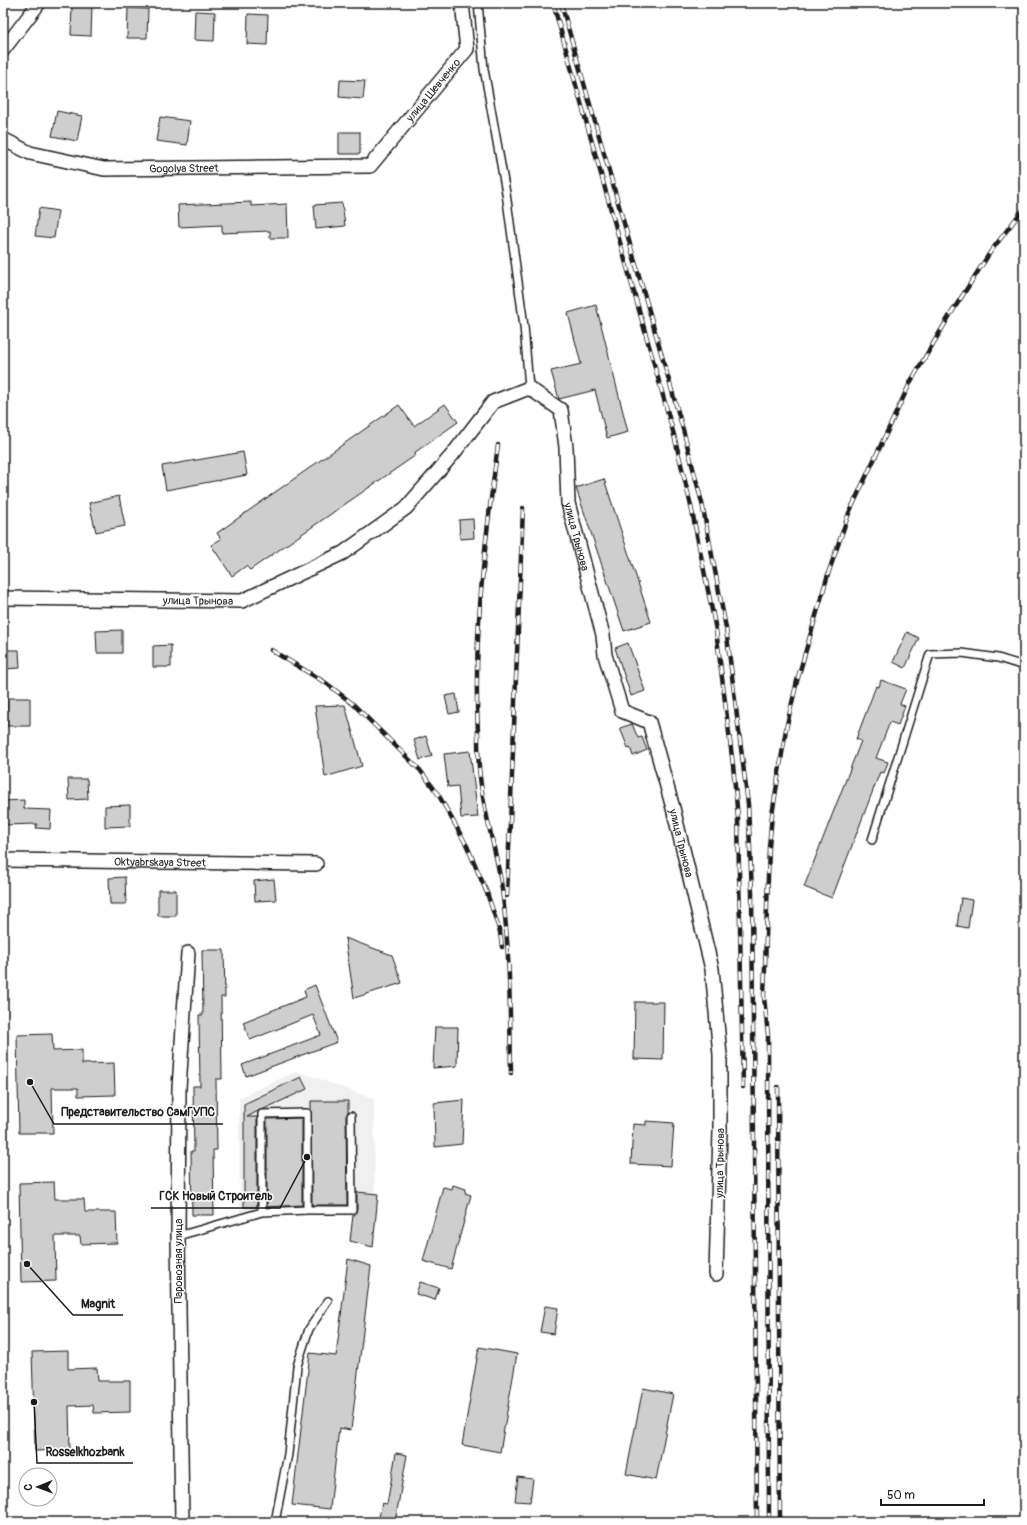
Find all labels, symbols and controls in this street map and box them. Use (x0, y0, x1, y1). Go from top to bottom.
street label: улица Шевченко (403, 56, 463, 125)
street label: Gogolya Street (149, 161, 219, 175)
street label: улица Трынова (561, 500, 592, 572)
street label: улица Трынова (162, 593, 233, 607)
street label: улица Трынова (667, 806, 696, 879)
street label: Oktyabrskaya Street (114, 855, 207, 869)
callout: Представительство СамГУПС (54, 1100, 223, 1124)
text: Представительство СамГУПС (61, 1105, 215, 1120)
street label: улица Трынова (713, 1128, 727, 1199)
callout: ГСК Новый Строитель (151, 1184, 280, 1208)
text: ГСК Новый Строитель (159, 1189, 273, 1204)
street label: Паровозная улица (172, 1219, 185, 1304)
callout: Magnit (73, 1291, 123, 1315)
text: Magnit (81, 1297, 116, 1312)
callout: Rosselkhozbank (37, 1439, 133, 1463)
text: Rosselkhozbank (45, 1445, 126, 1460)
north arrow (18, 1467, 58, 1507)
scale bar (881, 1481, 984, 1507)
text: С (22, 1483, 35, 1491)
text: 50 m (887, 1488, 915, 1503)

